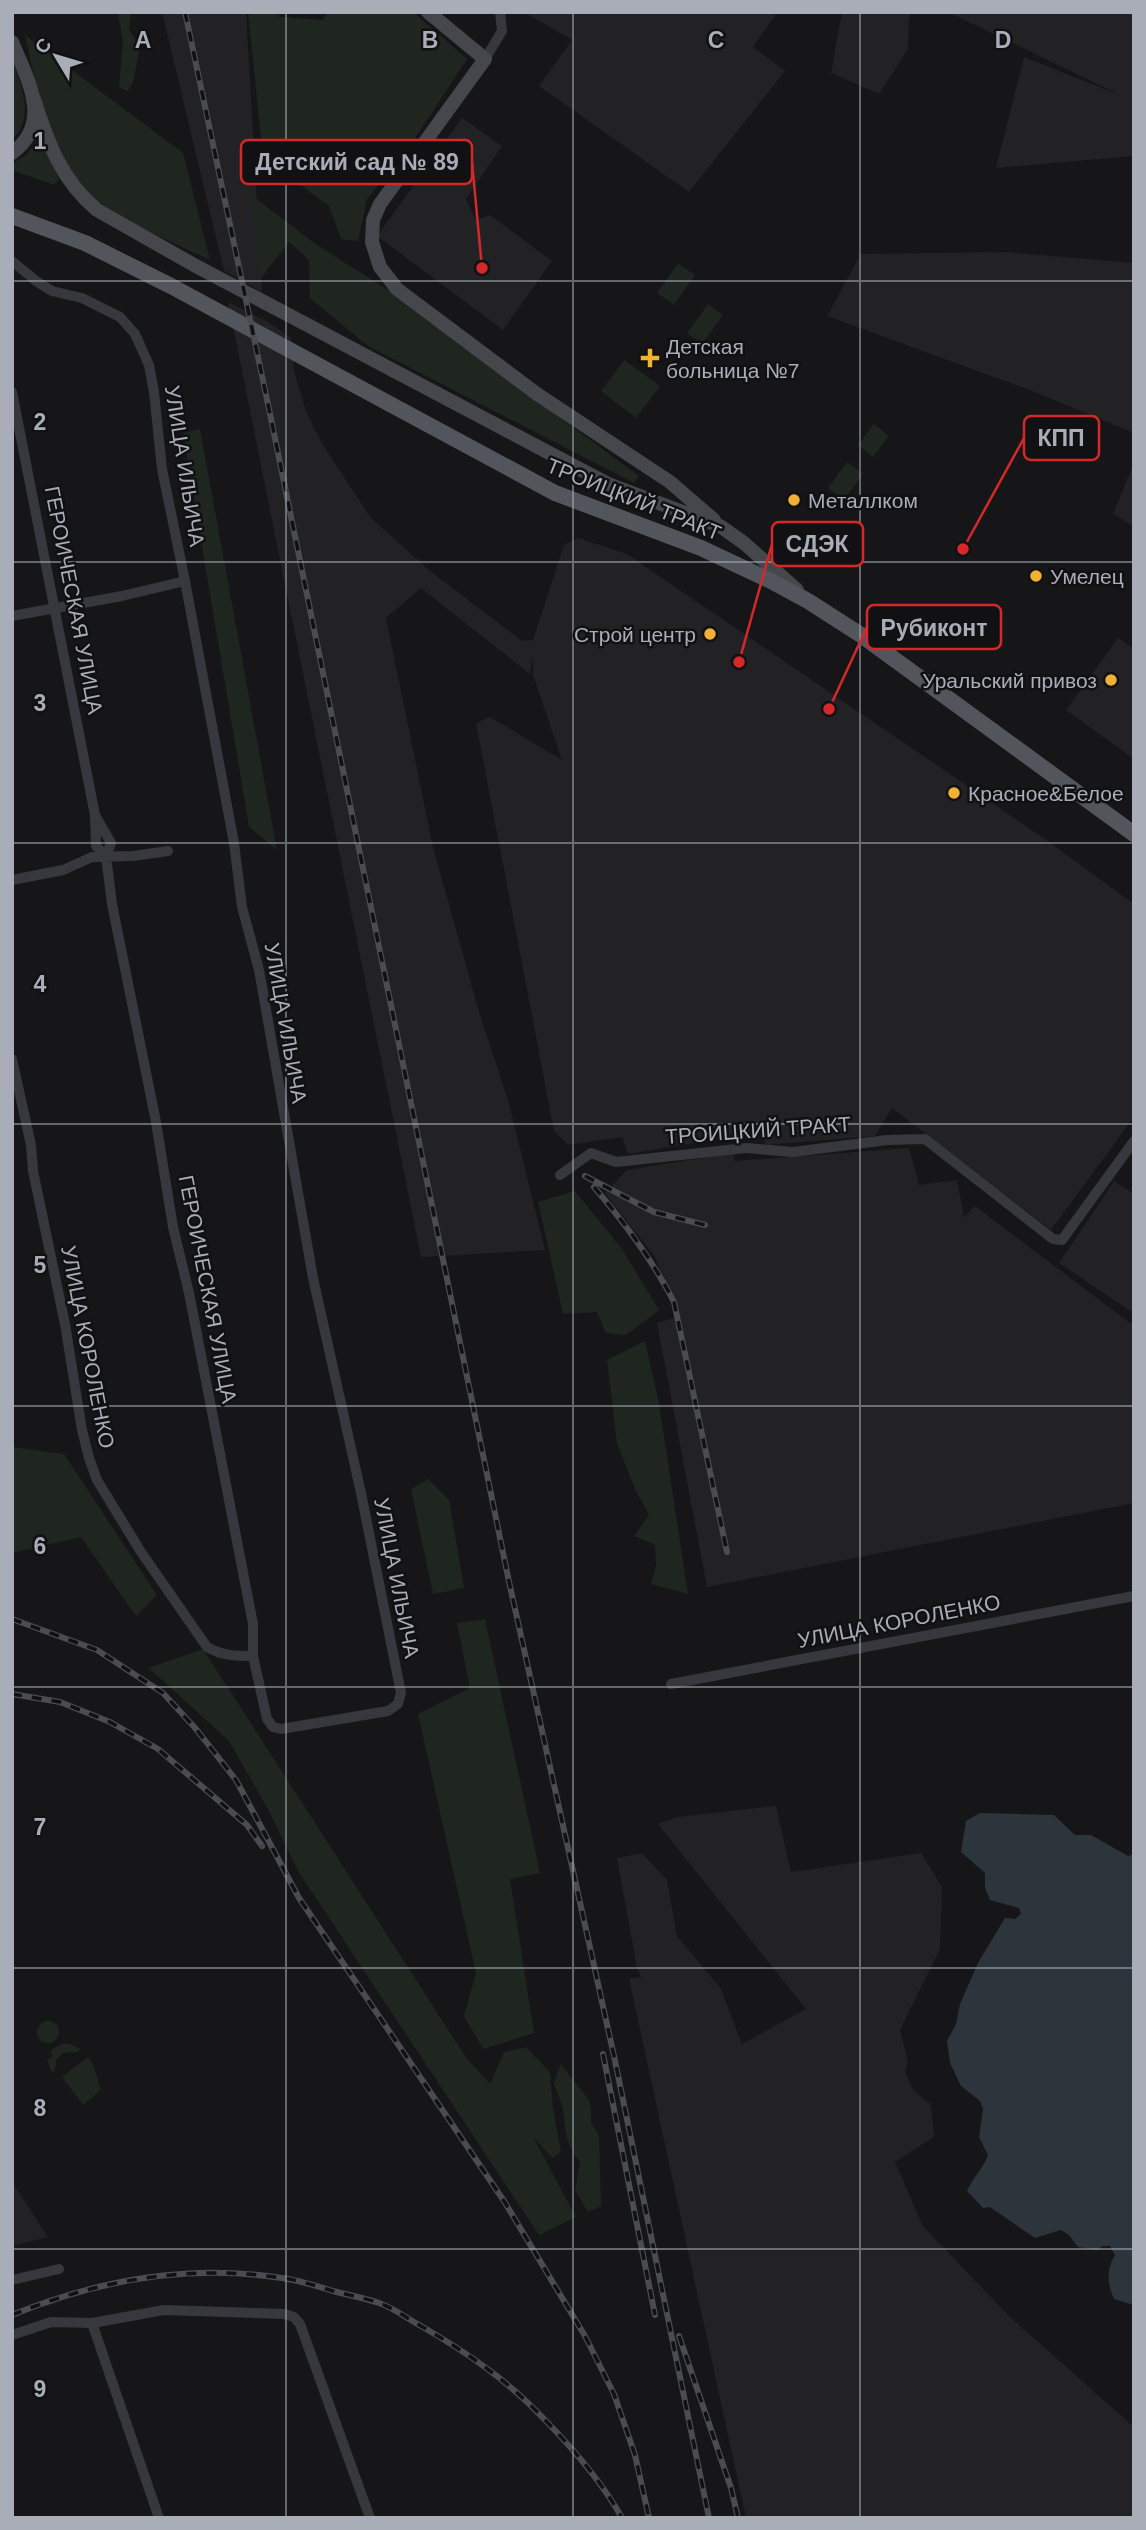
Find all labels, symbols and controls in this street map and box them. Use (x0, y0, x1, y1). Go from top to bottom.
north arrow (21, 21, 91, 91)
text: A (135, 27, 151, 53)
text: B (422, 27, 438, 53)
text: C (708, 27, 724, 53)
text: D (995, 27, 1011, 53)
text: С (30, 34, 56, 58)
text: 1 (34, 128, 47, 154)
callout: Детский сад № 89 (241, 140, 472, 184)
text: Детский сад № 89 (255, 149, 459, 175)
place label: Детская больница №7 (666, 335, 800, 382)
marker: Детская больница №7 (640, 348, 660, 368)
street label: УЛИЦА ИЛЬИЧА (161, 384, 209, 548)
text: 2 (34, 409, 46, 435)
callout: КПП (1024, 416, 1099, 460)
text: КПП (1037, 425, 1085, 451)
street label: ТРОИЦКИЙ ТРАКТ (543, 453, 725, 545)
street label: ГЕРОИЧЕСКАЯ УЛИЦА (41, 484, 107, 716)
place label: Металлком (808, 489, 918, 512)
marker: Металлком (786, 492, 802, 508)
callout: СДЭК (772, 522, 863, 566)
text: СДЭК (785, 531, 850, 557)
place label: Умелец (1050, 565, 1124, 588)
marker: Умелец (1028, 568, 1044, 584)
callout: Рубиконт (867, 605, 1001, 649)
text: Рубиконт (881, 615, 987, 641)
place label: Строй центр (574, 623, 696, 646)
marker: Строй центр (702, 626, 718, 642)
place label: Уральский привоз (922, 669, 1097, 692)
marker: Уральский привоз (1103, 672, 1119, 688)
text: 3 (34, 690, 46, 716)
place label: Красное&Белое (968, 782, 1124, 805)
marker: Красное&Белое (946, 785, 962, 801)
street label: УЛИЦА ИЛЬИЧА (261, 941, 311, 1105)
text: 4 (34, 971, 47, 997)
street label: ТРОИЦКИЙ ТРАКТ (664, 1112, 852, 1148)
street label: ГЕРОИЧЕСКАЯ УЛИЦА (175, 1173, 241, 1405)
street label: УЛИЦА КОРОЛЕНКО (57, 1244, 119, 1450)
text: 5 (34, 1252, 47, 1278)
street label: УЛИЦА ИЛЬИЧА (370, 1496, 424, 1660)
text: 6 (34, 1533, 46, 1559)
street label: УЛИЦА КОРОЛЕНКО (796, 1590, 1002, 1652)
text: 7 (34, 1814, 46, 1840)
text: 8 (34, 2095, 47, 2121)
text: 9 (34, 2376, 46, 2402)

